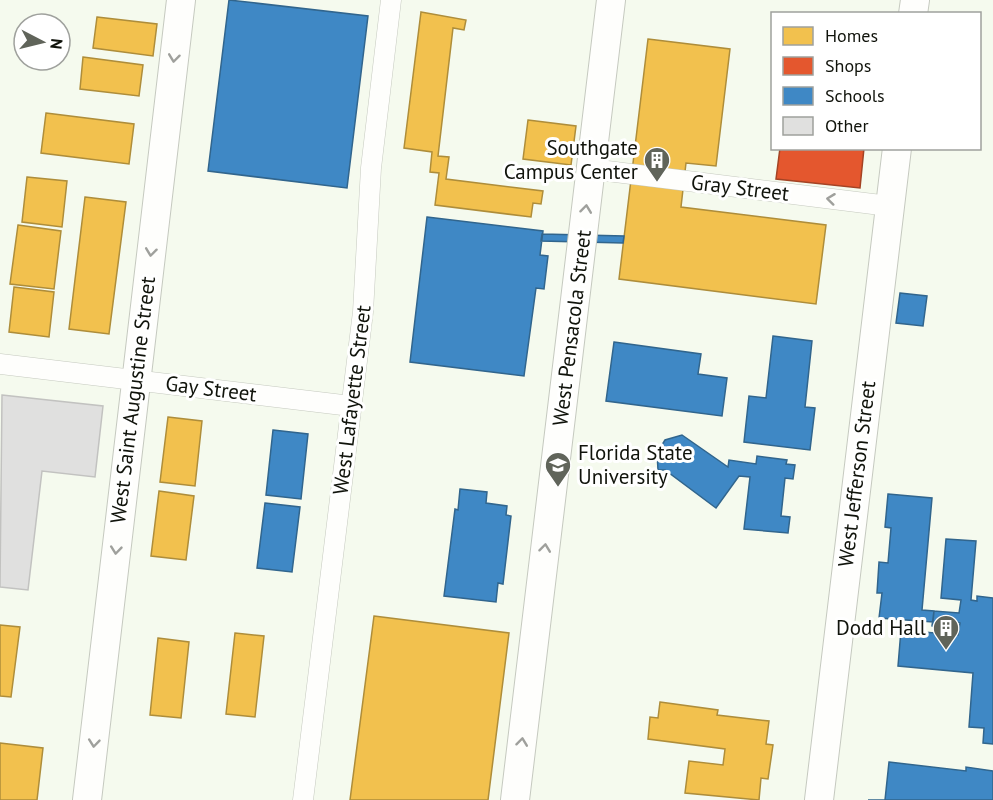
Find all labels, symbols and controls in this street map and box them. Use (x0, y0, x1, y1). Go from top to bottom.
north arrow (12, 12, 72, 72)
legend (771, 12, 981, 150)
text: Homes (825, 24, 878, 47)
text: N (46, 37, 67, 50)
one-way arrow (168, 53, 181, 63)
text: Shops (825, 54, 871, 77)
text: Schools (825, 84, 885, 107)
text: Other (825, 114, 869, 137)
place label: Southgate Campus Center (504, 134, 638, 185)
building icon: Southgate Campus Center (642, 145, 672, 183)
street label: Gray Street (689, 168, 791, 207)
one-way arrow (827, 193, 836, 206)
one-way arrow (579, 204, 592, 213)
street label: West Pensacola Street (546, 228, 597, 427)
one-way arrow (145, 247, 157, 256)
street label: West Saint Augustine Street (104, 275, 161, 525)
street label: West Lafayette Street (326, 304, 377, 496)
street label: Gay Street (164, 370, 258, 407)
street label: West Jefferson Street (832, 379, 881, 569)
place label: Florida State University (578, 439, 693, 490)
school or university icon: Florida State University (543, 450, 573, 488)
one-way arrow (539, 544, 551, 553)
one-way arrow (110, 545, 123, 554)
building icon: Dodd Hall (931, 613, 961, 651)
place label: Dodd Hall (836, 614, 926, 641)
one-way arrow (515, 737, 528, 746)
one-way arrow (88, 739, 101, 748)

